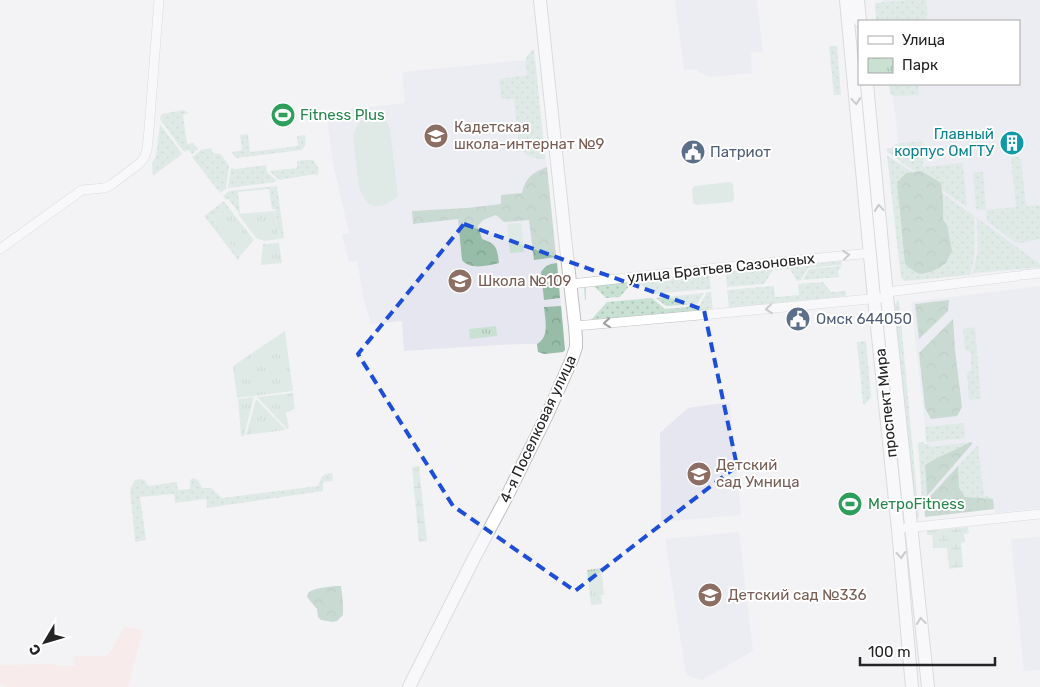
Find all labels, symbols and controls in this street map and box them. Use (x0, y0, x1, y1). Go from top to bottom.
legend (858, 20, 1020, 85)
text: Улица (902, 31, 945, 49)
text: Парк (902, 56, 938, 74)
one-way arrow (850, 97, 861, 105)
sports icon: Fitness Plus (270, 102, 296, 128)
place label: Fitness Plus (300, 106, 385, 124)
place label: Кадетская школа-интернат №9 (454, 118, 605, 153)
school or university icon: Кадетская школа-интернат №9 (423, 123, 449, 149)
place label: Главный корпус ОмГТУ (894, 125, 994, 160)
building icon: Главный корпус ОмГТУ (999, 130, 1025, 156)
public building icon: Патриот (680, 139, 706, 165)
place label: Патриот (710, 143, 771, 161)
one-way arrow (874, 204, 885, 212)
street label: улица Братьев Сазоновых (626, 249, 816, 287)
one-way arrow (842, 250, 850, 261)
school or university icon: Школа №109 (447, 268, 473, 294)
place label: Школа №109 (478, 272, 571, 290)
one-way arrow (764, 303, 772, 314)
public building icon: Омск 644050 (785, 306, 811, 332)
place label: Омск 644050 (816, 310, 912, 328)
one-way arrow (602, 317, 610, 328)
street label: проспект Мира (871, 348, 901, 458)
street label: 4-я Поселковая улица (496, 352, 580, 506)
place label: Детский сад Умница (716, 456, 800, 491)
school or university icon: Детский сад Умница (686, 461, 712, 487)
sports icon: МетроFitness (837, 491, 863, 517)
place label: МетроFitness (868, 495, 965, 513)
one-way arrow (895, 552, 906, 560)
school or university icon: Детский сад №336 (697, 582, 723, 608)
place label: Детский сад №336 (728, 586, 867, 604)
north arrow (20, 617, 70, 667)
one-way arrow (916, 617, 927, 625)
scale bar (860, 634, 995, 666)
text: С (25, 640, 45, 659)
text: 100 m (868, 643, 910, 661)

